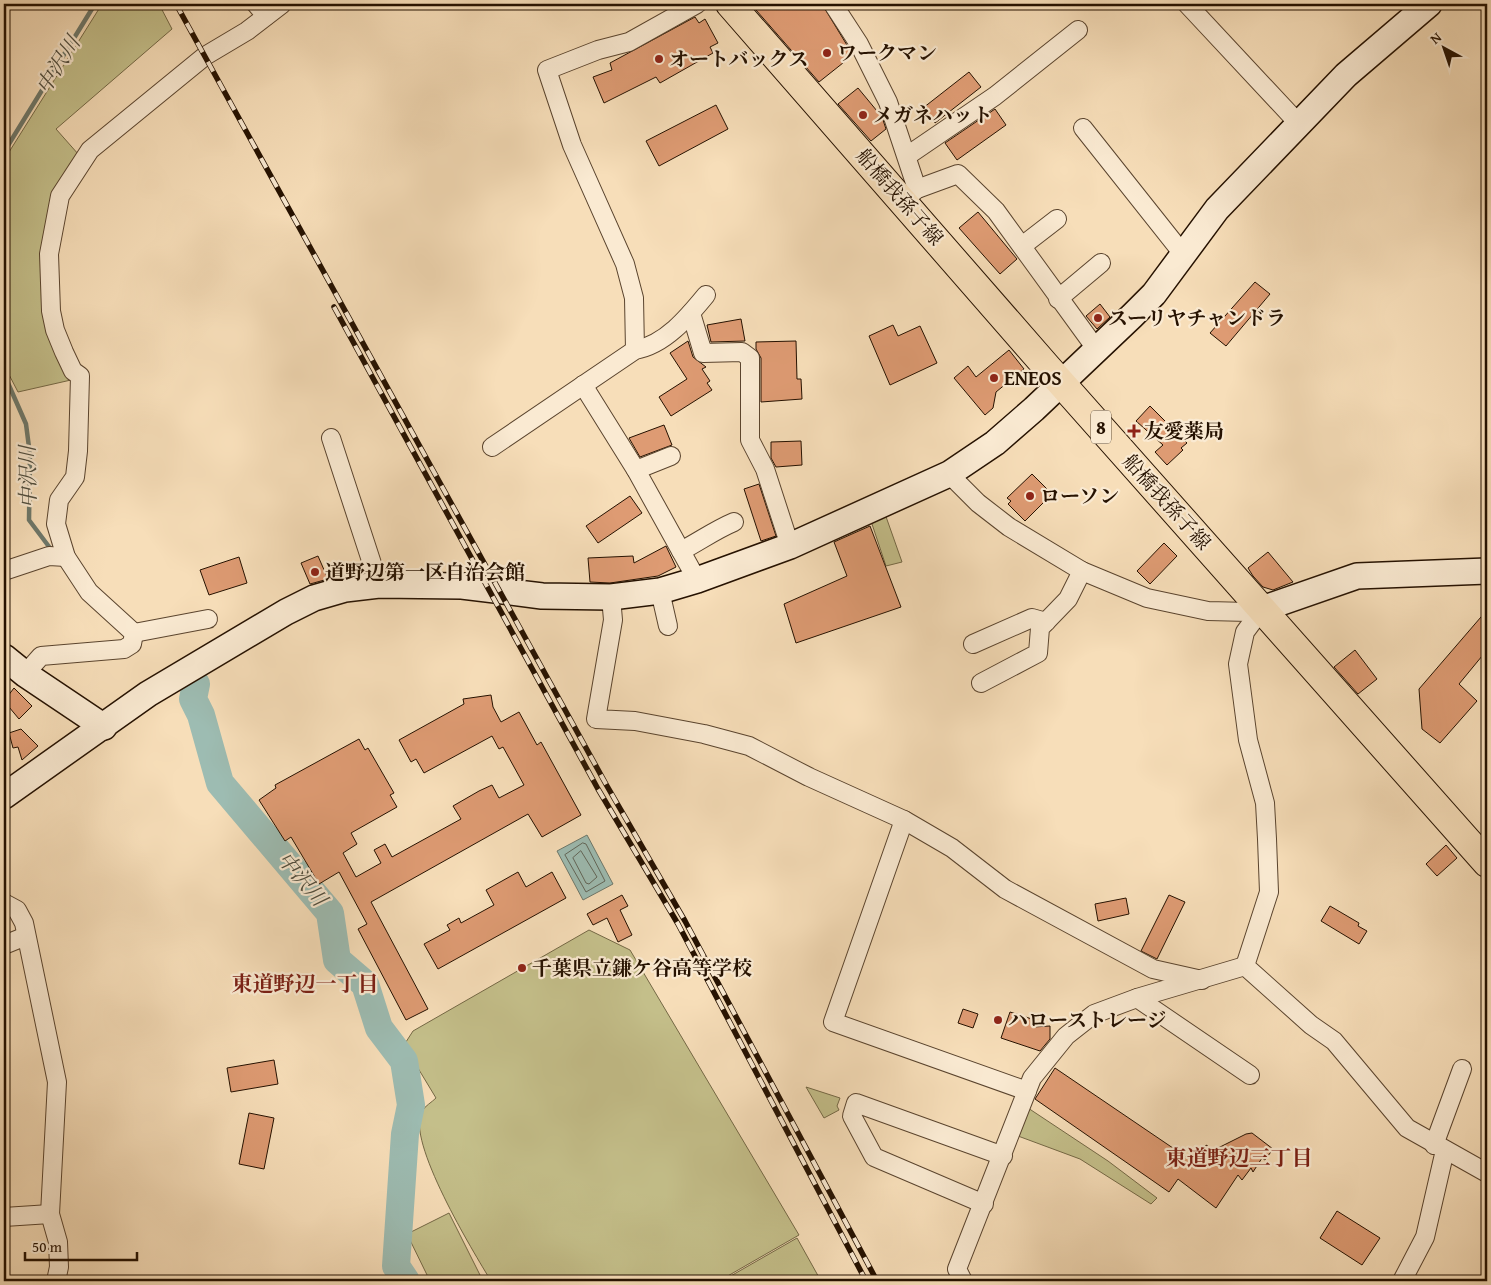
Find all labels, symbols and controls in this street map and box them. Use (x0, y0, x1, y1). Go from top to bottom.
north arrow (1418, 22, 1468, 72)
text: N (1426, 27, 1446, 49)
water label: 中沢川 (28, 28, 88, 100)
place label: ワークマン (837, 38, 937, 67)
place label: オートバックス (669, 44, 808, 73)
marker: ワークマン (821, 47, 833, 59)
marker: オートバックス (653, 53, 665, 65)
place label: メガネハット (873, 100, 993, 129)
marker: メガネハット (857, 109, 869, 121)
street label: 船橋我孫子線 (850, 142, 951, 251)
place label: スーリヤチャンドラ (1108, 303, 1286, 332)
marker: スーリヤチャンドラ (1092, 312, 1104, 324)
place label: ENEOS (1004, 363, 1062, 392)
marker: ENEOS (988, 372, 1000, 384)
road number: 8 (1091, 411, 1111, 444)
place label: 友愛薬局 (1144, 416, 1224, 445)
marker: 友愛薬局 (1128, 425, 1140, 437)
water label: 中沢川 (11, 443, 44, 509)
street label: 船橋我孫子線 (1116, 447, 1218, 556)
place label: ローソン (1040, 481, 1119, 510)
marker: ローソン (1024, 490, 1036, 502)
place label: 道野辺第一区自治会館 (325, 557, 525, 586)
marker: 道野辺第一区自治会館 (309, 566, 321, 578)
water label: 中沢川 (270, 845, 336, 914)
place label: 千葉県立鎌ケ谷高等学校 (532, 953, 752, 982)
marker: 千葉県立鎌ケ谷高等学校 (516, 962, 528, 974)
district label: 東道野辺一丁目 (232, 968, 379, 999)
place label: ハローストレージ (1008, 1005, 1167, 1034)
marker: ハローストレージ (992, 1014, 1004, 1026)
district label: 東道野辺三丁目 (1166, 1142, 1313, 1173)
scale bar (25, 1230, 138, 1262)
text: 50 m (32, 1236, 63, 1257)

